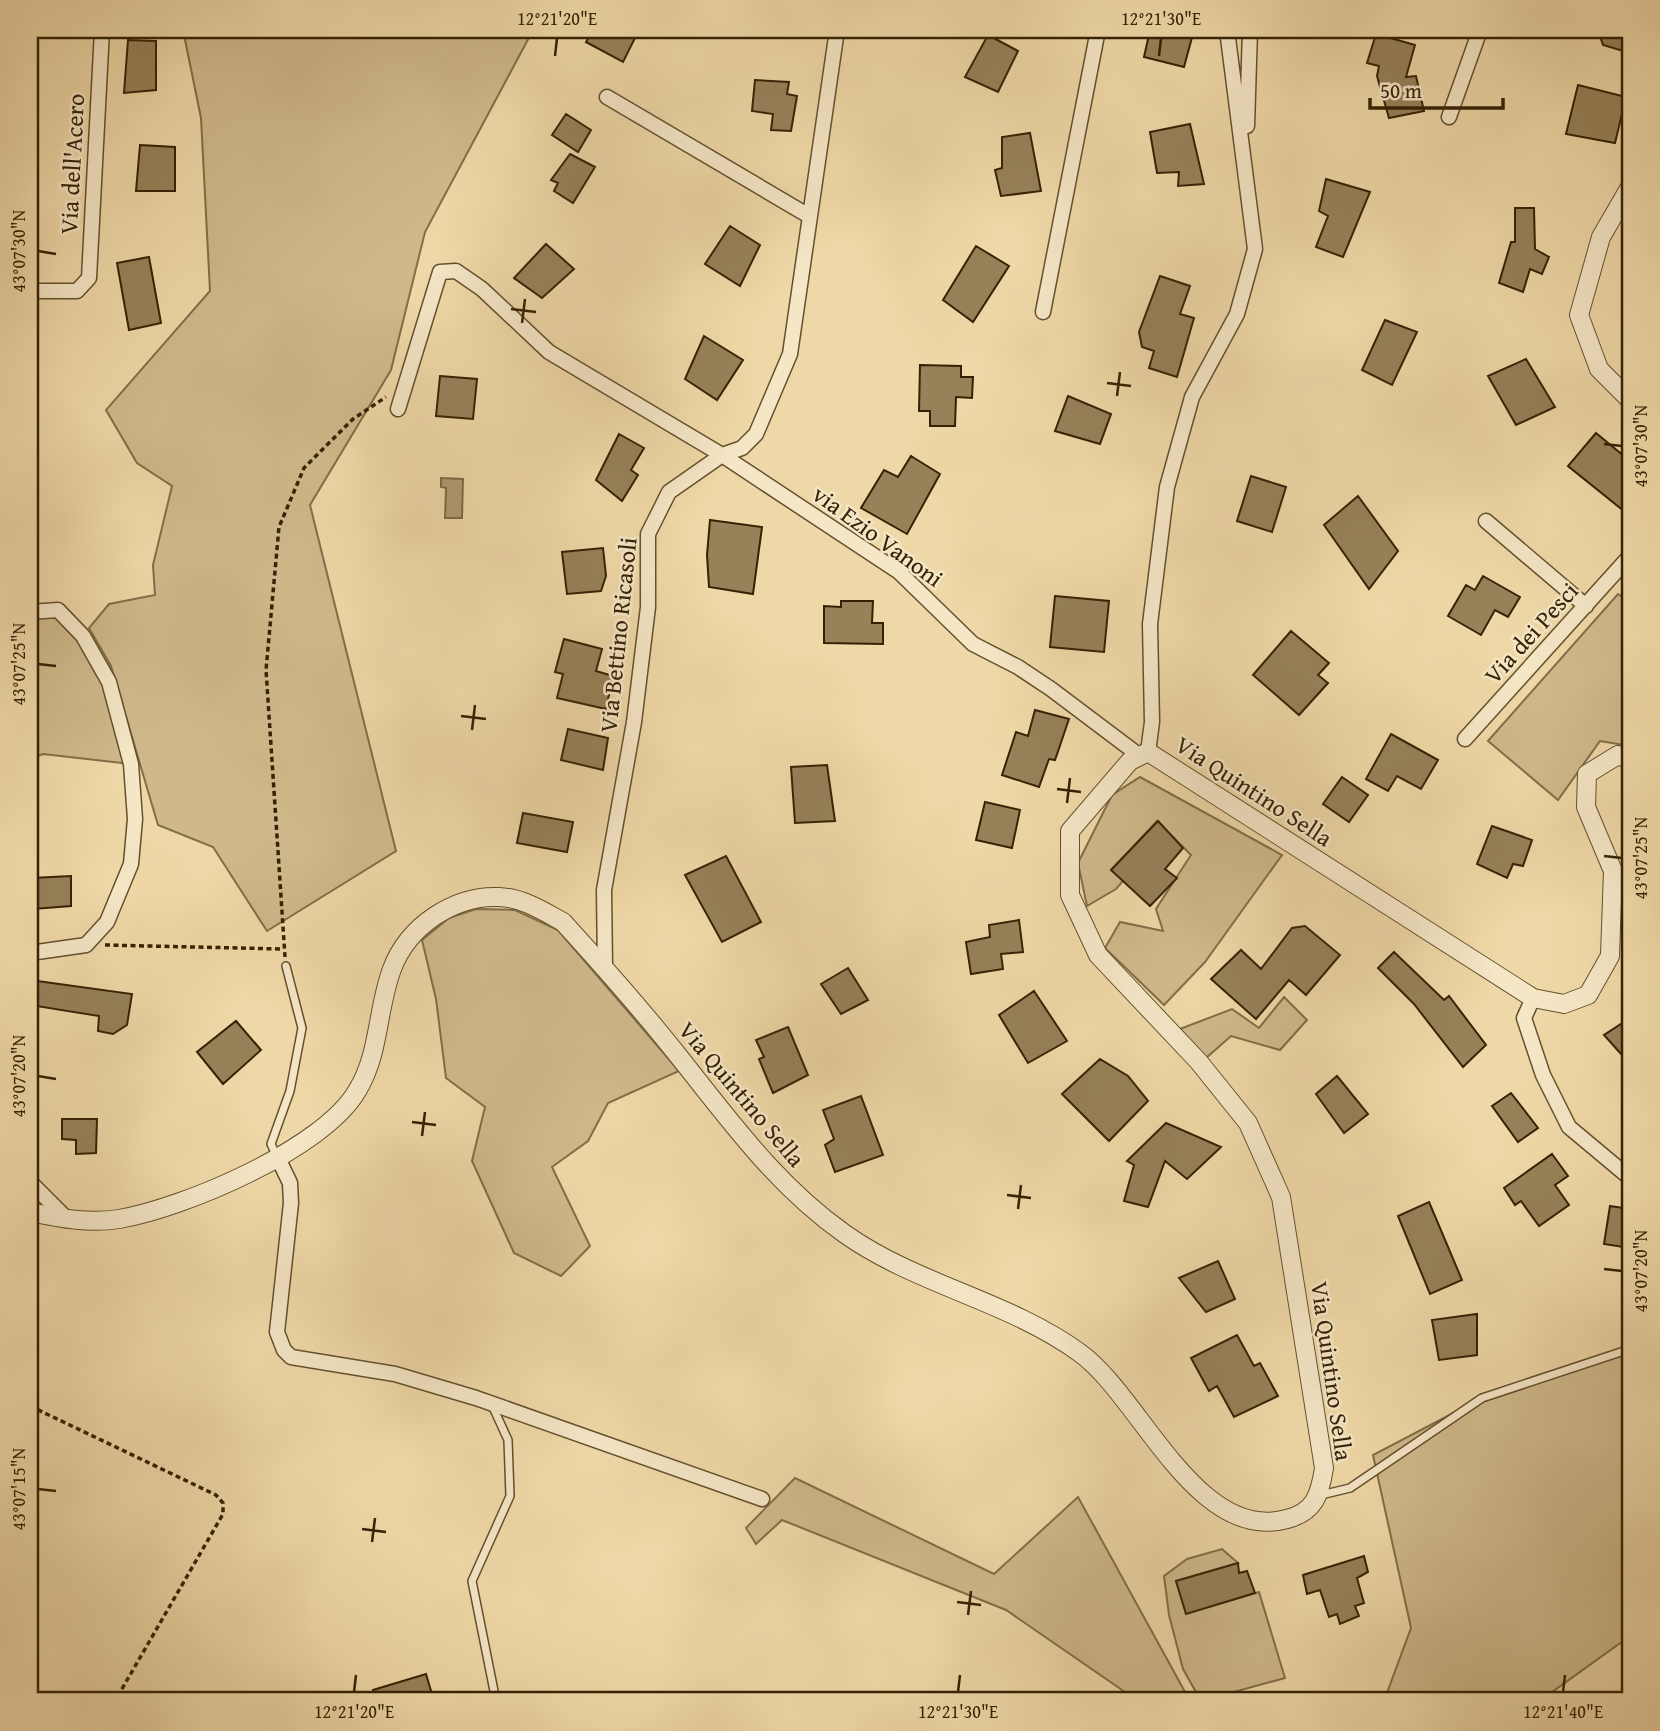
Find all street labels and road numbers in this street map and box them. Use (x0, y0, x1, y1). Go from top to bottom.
street label: Via dell'Acero (51, 93, 93, 235)
street label: via Ezio Vanoni (805, 477, 951, 596)
street label: Via Bettino Ricasoli (590, 535, 646, 735)
street label: Via dei Pesci (1476, 574, 1586, 692)
street label: Via Quintino Sella (1169, 727, 1340, 855)
street label: Via Quintino Sella (670, 1013, 814, 1175)
street label: Via Quintino Sella (1302, 1279, 1362, 1464)

